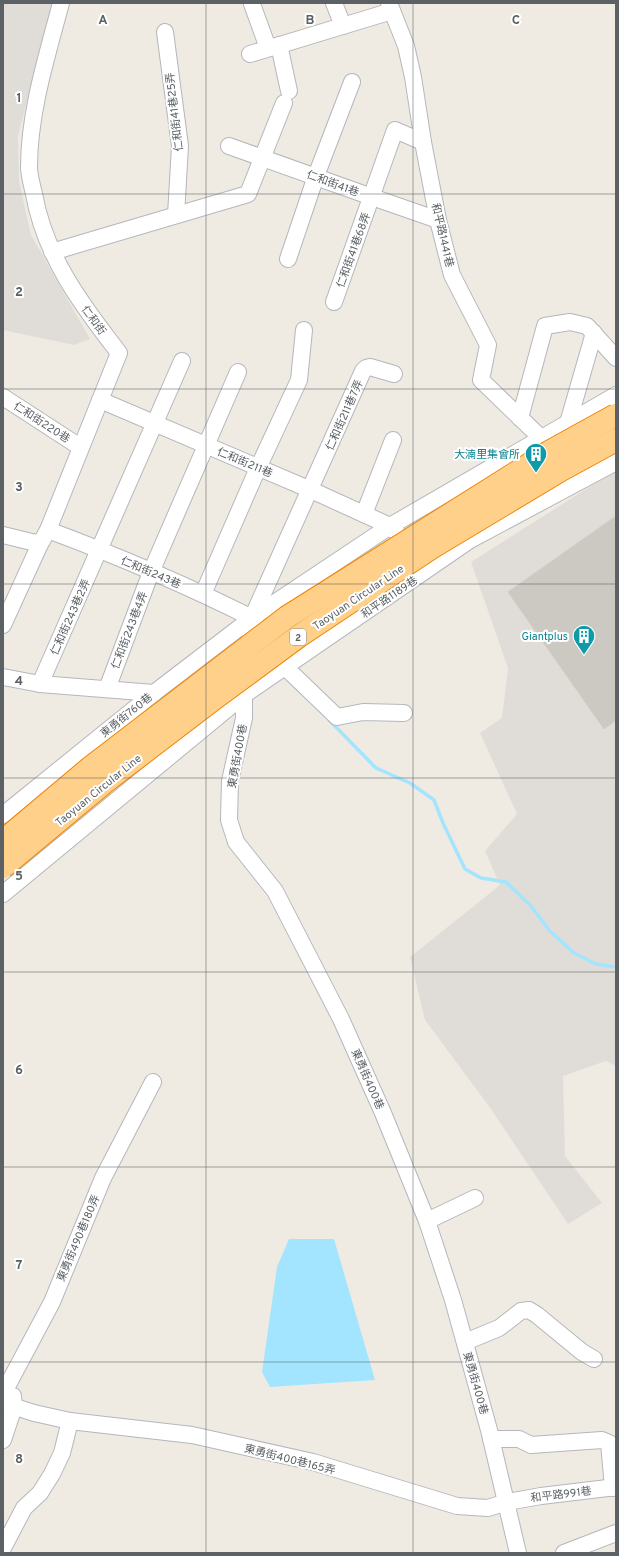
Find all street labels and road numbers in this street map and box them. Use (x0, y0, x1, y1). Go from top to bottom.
street label: 仁和街41巷25弄 (163, 72, 187, 152)
street label: 仁和街41巷 (304, 168, 361, 200)
street label: 和平路1441巷 (428, 202, 456, 269)
street label: 仁和街41巷68弄 (334, 211, 374, 290)
street label: 仁和街 (78, 303, 109, 338)
street label: 仁和街211巷7弄 (323, 378, 367, 453)
street label: 仁和街220巷 (11, 399, 72, 446)
street label: 仁和街211巷 (215, 445, 274, 481)
street label: 仁和街243巷 (118, 554, 183, 592)
street label: Taoyuan Circular Line (310, 562, 407, 634)
street label: 和平路1189巷 (359, 574, 421, 622)
street label: 仁和街243巷2弄 (48, 577, 94, 658)
street label: 仁和街243巷4弄 (109, 590, 151, 671)
road number: 2 (290, 629, 306, 645)
street label: 東勇街760巷 (98, 691, 155, 741)
street label: 東勇街400巷 (225, 723, 251, 789)
street label: Taoyuan Circular Line (53, 752, 145, 830)
street label: 東勇街400巷 (347, 1047, 387, 1112)
street label: 東勇街490巷180弄 (54, 1193, 104, 1284)
street label: 東勇街400巷 (459, 1350, 491, 1416)
street label: 東勇街400巷165弄 (243, 1442, 337, 1478)
street label: 和平路991巷 (530, 1484, 592, 1506)

